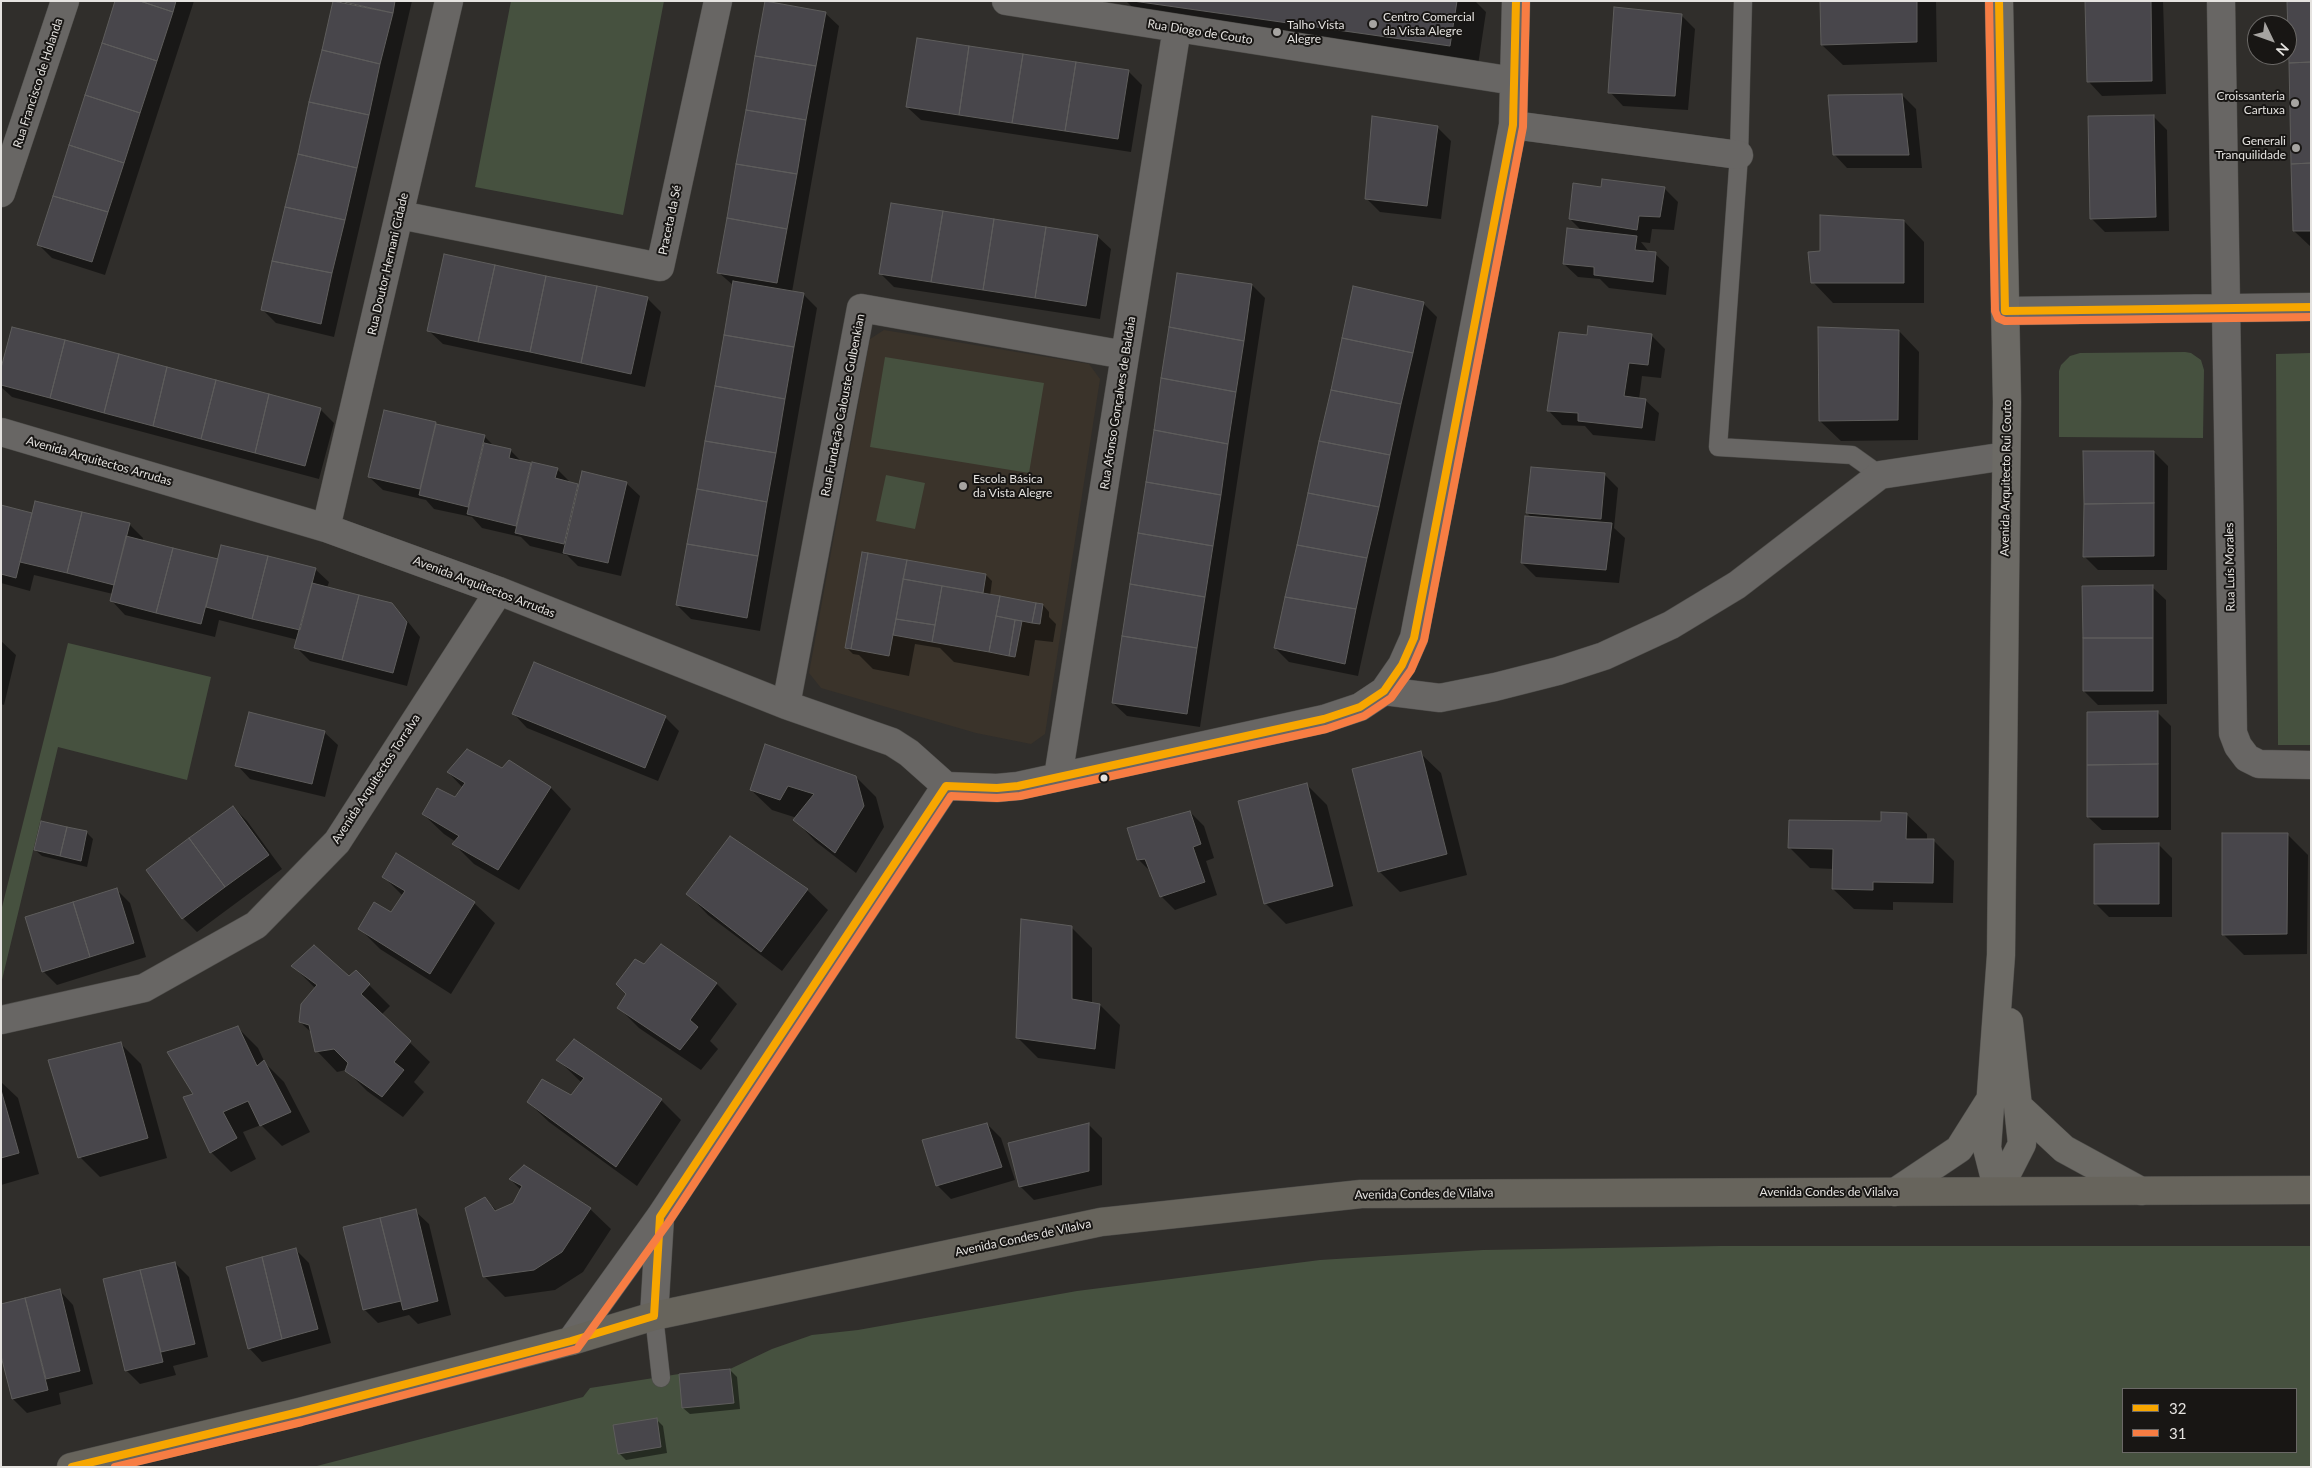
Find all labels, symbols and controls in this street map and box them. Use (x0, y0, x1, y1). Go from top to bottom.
place label: Centro Comercial da Vista Alegre (1383, 10, 1475, 38)
north arrow (2247, 15, 2297, 65)
street label: Rua Francisco de Holanda (10, 16, 66, 150)
street label: Rua Diogo de Couto (1146, 17, 1254, 47)
place label: Talho Vista Alegre (1287, 18, 1345, 46)
marker: Centro Comercial da Vista Alegre (1367, 18, 1379, 30)
marker: Talho Vista Alegre (1271, 26, 1283, 38)
text: N (2273, 40, 2293, 59)
place label: Croissanteria Cartuxa (2216, 89, 2285, 117)
marker: Croissanteria Cartuxa (2289, 97, 2301, 109)
place label: Generali Tranquilidade (2216, 134, 2286, 162)
marker: Generali Tranquilidade (2290, 142, 2302, 154)
street label: Praceta da Sé (656, 184, 684, 256)
street label: Rua Doutor Hernani Cidade (365, 191, 411, 337)
street label: Rua Fundação Calouste Gulbenkian (818, 312, 868, 498)
street label: Rua Afonso Gonçalves de Baldaia (1097, 315, 1139, 491)
street label: Avenida Arquitecto Rui Couto (1997, 400, 2015, 556)
street label: Avenida Arquitectos Arrudas (24, 433, 174, 489)
place label: Escola Básica da Vista Alegre (973, 472, 1052, 500)
marker: Escola Básica da Vista Alegre (957, 480, 969, 492)
street label: Rua Luís Morales (2222, 522, 2238, 612)
street label: Avenida Arquitectos Arrudas (411, 553, 557, 621)
street label: Avenida Arquitectos Torralva (329, 712, 423, 846)
unlabelled marker (1099, 773, 1109, 783)
street label: Avenida Condes de Vilalva (1760, 1185, 1898, 1199)
street label: Avenida Condes de Vilalva (1354, 1186, 1494, 1202)
street label: Avenida Condes de Vilalva (954, 1217, 1092, 1259)
legend (2122, 1388, 2297, 1453)
text: 32 (2169, 1399, 2186, 1417)
text: 31 (2169, 1424, 2186, 1442)

